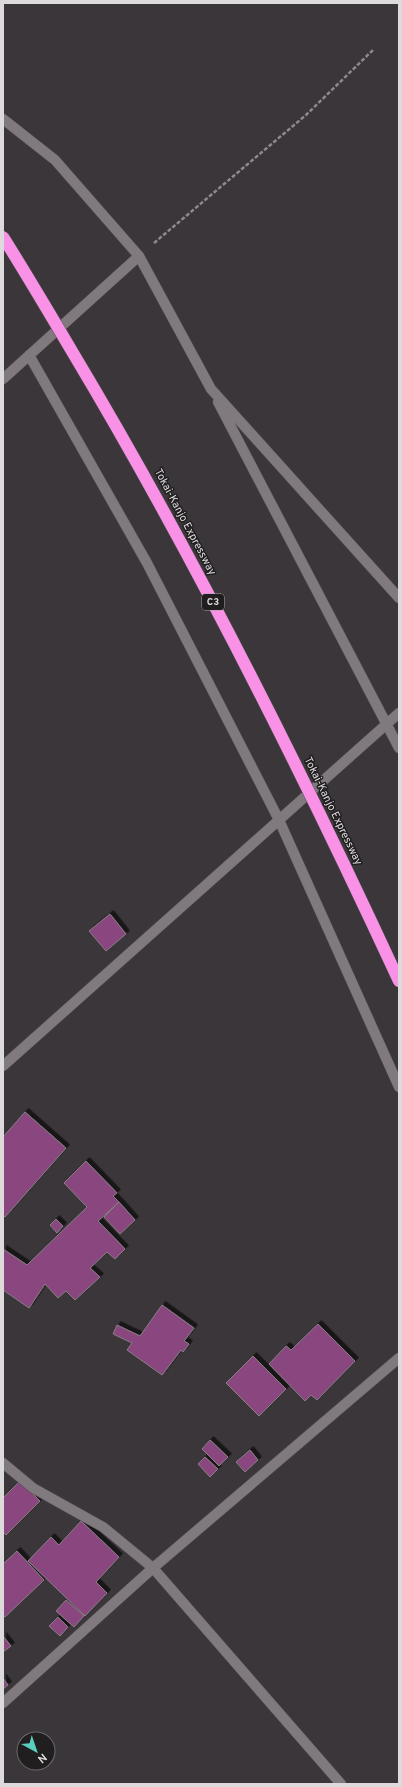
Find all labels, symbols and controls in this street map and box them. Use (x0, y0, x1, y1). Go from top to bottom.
street label: Tokai-Kanjo Expressway (151, 466, 219, 578)
road number: C3 (202, 594, 224, 610)
street label: Tokai-Kanjo Expressway (301, 754, 365, 868)
north arrow (16, 1731, 56, 1771)
text: N (34, 1750, 49, 1766)

